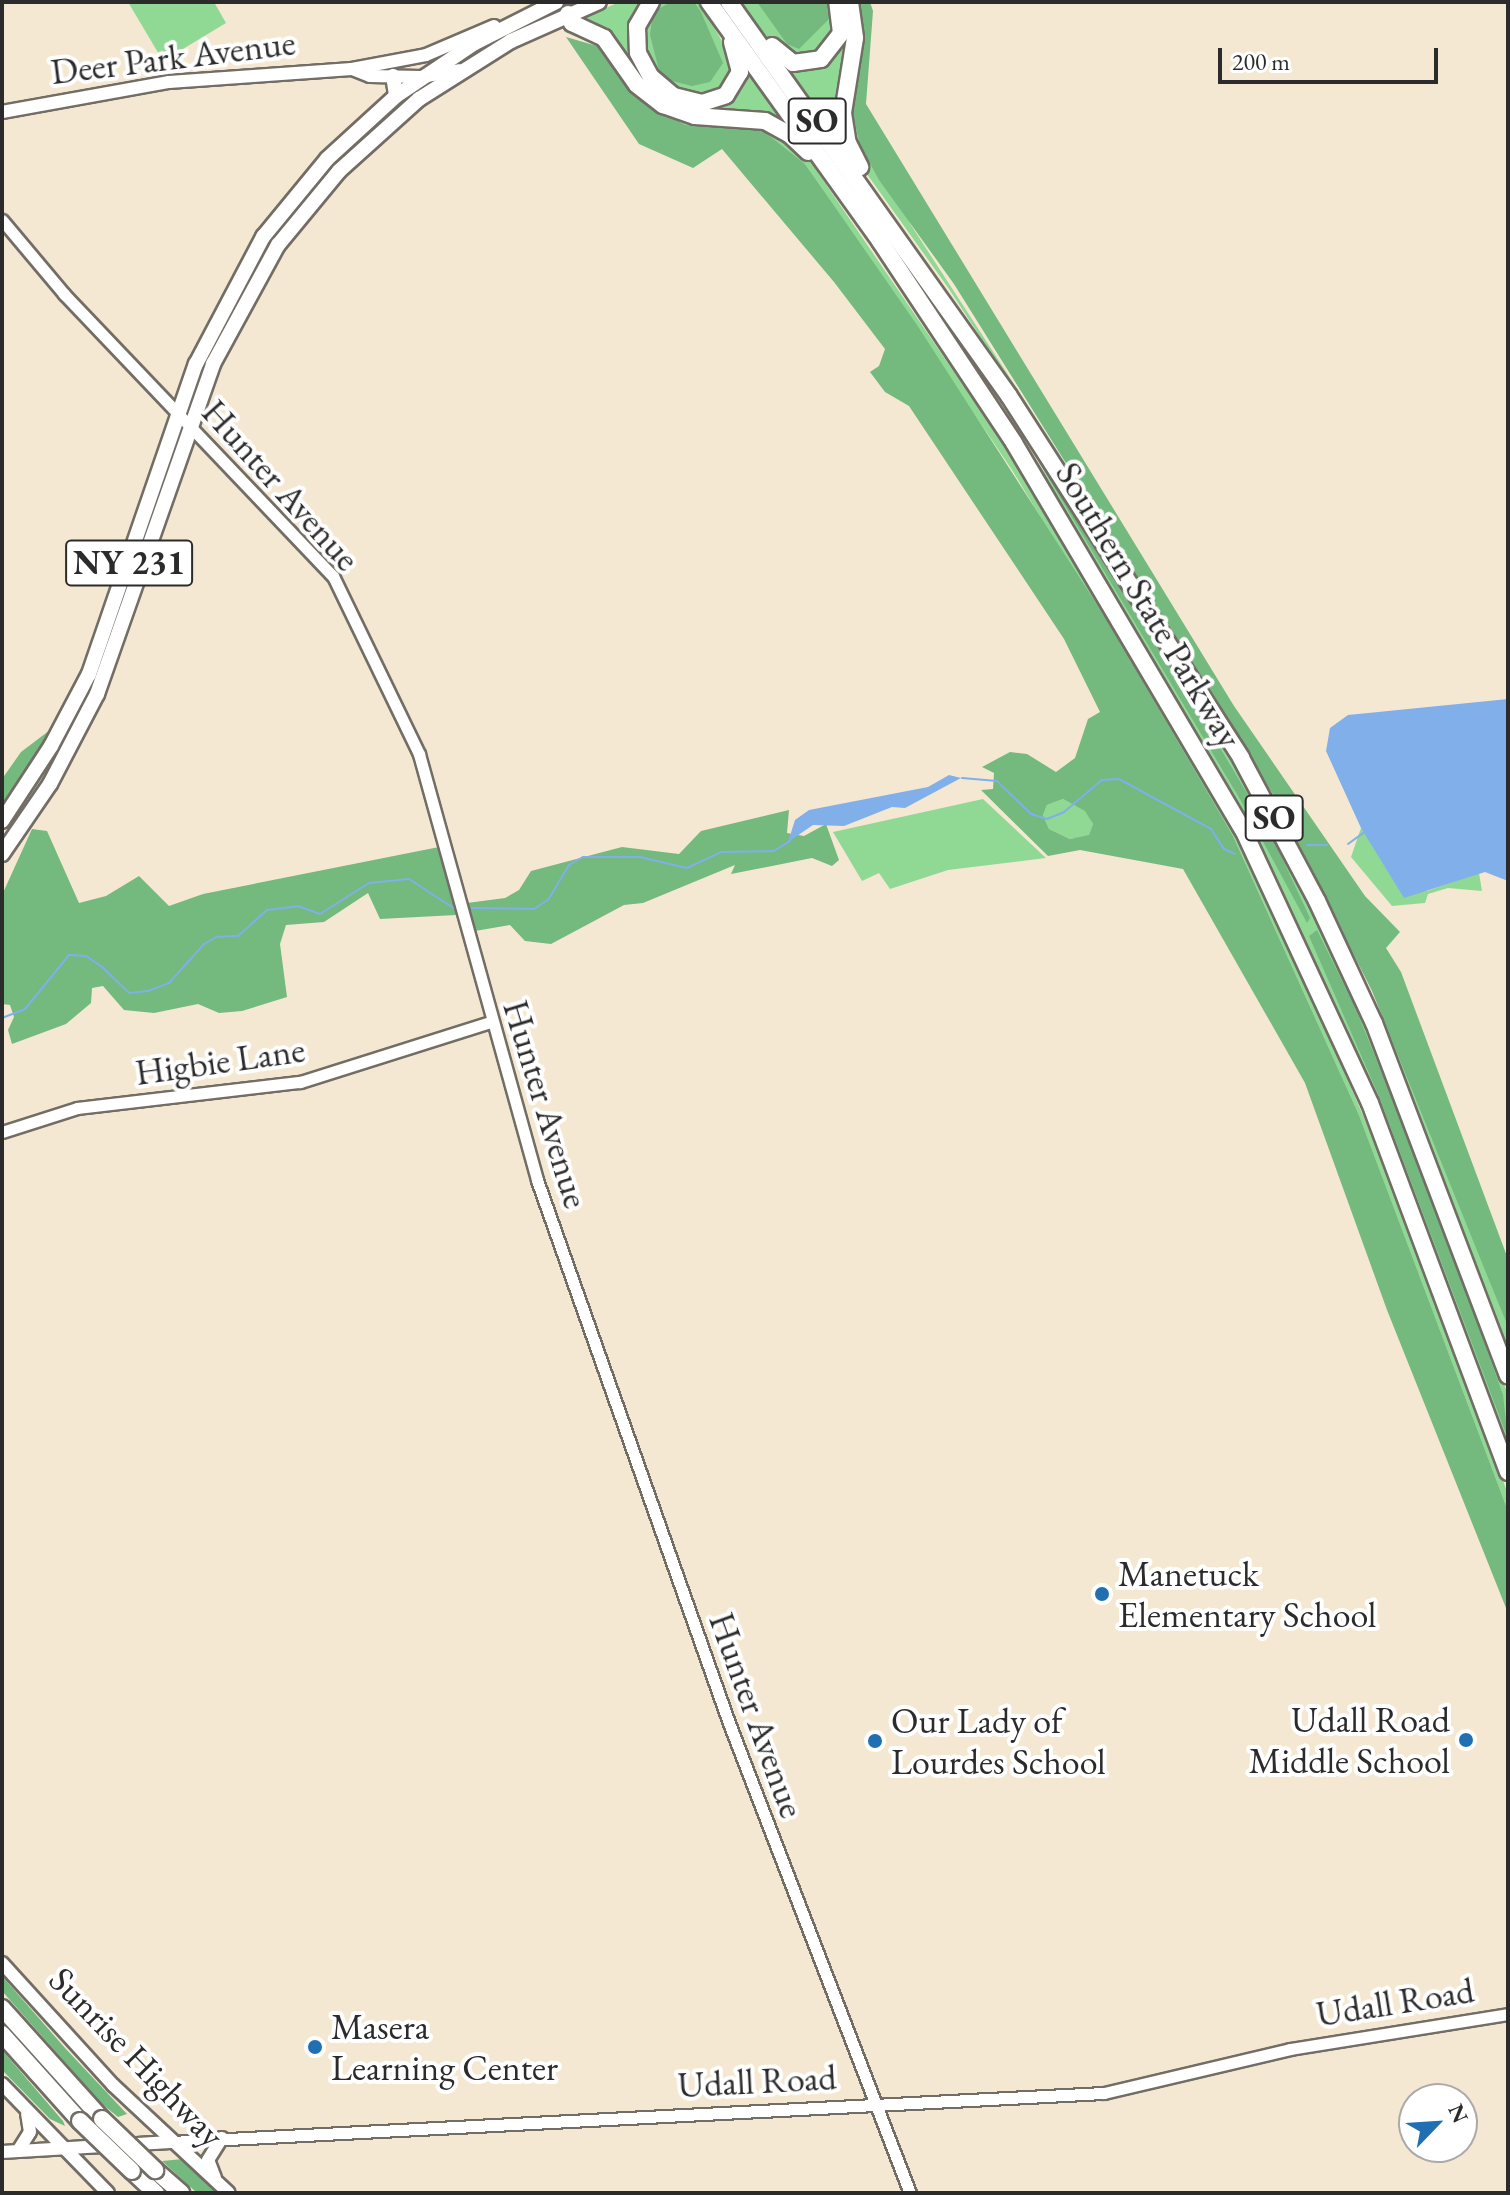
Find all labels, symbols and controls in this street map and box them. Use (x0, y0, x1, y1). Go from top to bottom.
street label: Deer Park Avenue (48, 21, 298, 93)
scale bar (1222, 32, 1442, 82)
text: 200 m (1232, 46, 1290, 77)
road number: SO (787, 91, 847, 151)
street label: Hunter Avenue (193, 391, 369, 579)
street label: Southern State Parkway (1047, 454, 1251, 756)
road number: NY 231 (65, 533, 193, 593)
road number: SO (1244, 788, 1304, 848)
street label: Hunter Avenue (494, 995, 598, 1213)
street label: Higbie Lane (132, 1028, 308, 1094)
place label: Manetuck Elementary School (1118, 1551, 1376, 1636)
marker: Manetuck Elementary School (1093, 1585, 1111, 1603)
street label: Hunter Avenue (700, 1607, 814, 1823)
place label: Udall Road Middle School (1249, 1697, 1450, 1782)
place label: Our Lady of Lourdes School (891, 1698, 1106, 1783)
marker: Udall Road Middle School (1457, 1731, 1475, 1749)
marker: Our Lady of Lourdes School (866, 1732, 884, 1750)
street label: Sunrise Highway (40, 1958, 234, 2156)
street label: Udall Road (1313, 1968, 1477, 2036)
place label: Masera Learning Center (331, 2004, 558, 2089)
marker: Masera Learning Center (306, 2038, 324, 2056)
street label: Udall Road (676, 2055, 838, 2107)
north arrow (1398, 2083, 1478, 2163)
text: N (1441, 2099, 1475, 2128)

